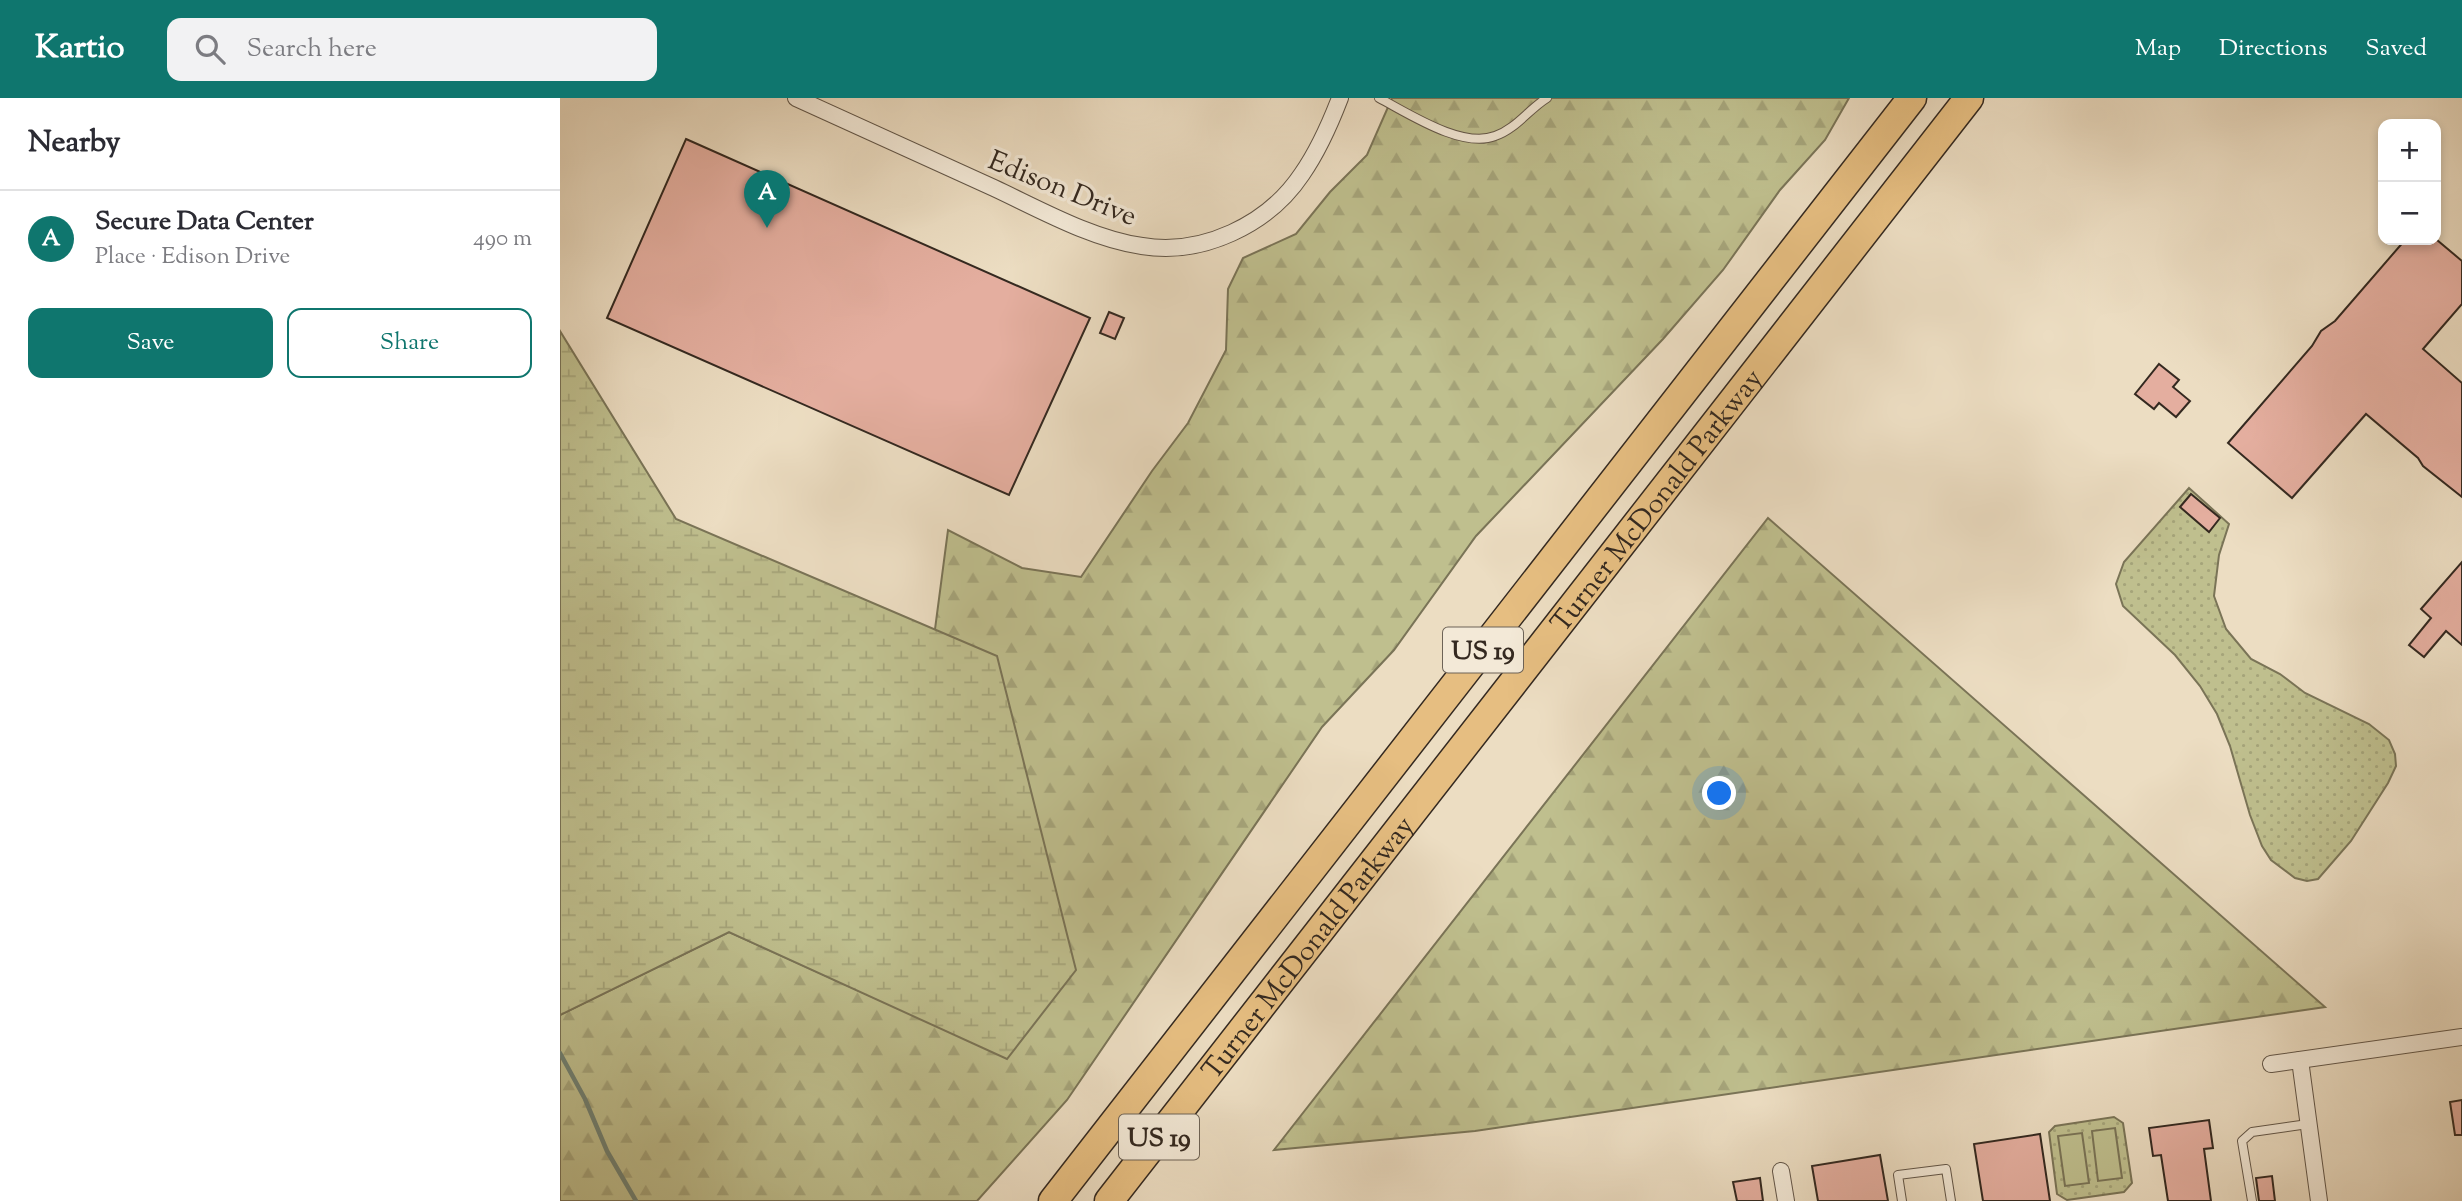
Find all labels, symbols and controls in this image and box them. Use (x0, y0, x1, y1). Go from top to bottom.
search box (167, 18, 657, 81)
text: Kartio (35, 25, 125, 73)
icon: search (191, 30, 229, 68)
text: Search here (247, 31, 377, 68)
text: Map (2135, 32, 2181, 66)
text: Directions (2219, 32, 2327, 66)
text: Saved (2365, 32, 2427, 66)
map controls (2378, 119, 2441, 245)
button: + (2378, 119, 2441, 182)
text: Nearby (28, 122, 120, 165)
street label: Edison Drive (982, 142, 1142, 238)
pin: A (744, 170, 790, 228)
button: − (2378, 182, 2441, 245)
text: Secure Data Center (95, 204, 314, 241)
text: A (42, 223, 60, 256)
text: 490 m (473, 223, 532, 256)
text: Place · Edison Drive (95, 241, 290, 274)
button: Save (28, 308, 273, 378)
button: Share (287, 308, 532, 378)
street label: Turner McDonald Parkway (1542, 361, 1774, 642)
road number: US 19 (1443, 628, 1523, 672)
your location (1702, 776, 1736, 810)
street label: Turner McDonald Parkway (1194, 809, 1425, 1089)
road number: US 19 (1119, 1114, 1199, 1160)

